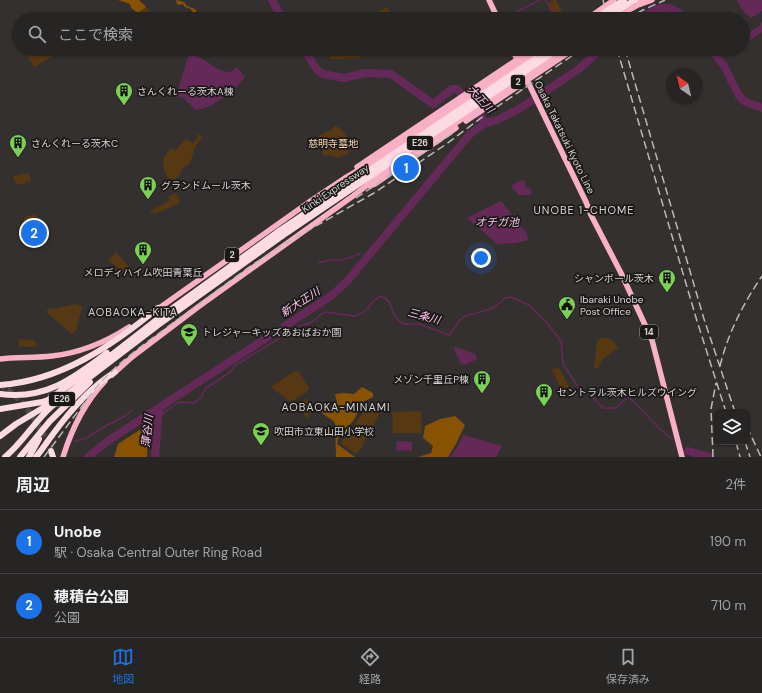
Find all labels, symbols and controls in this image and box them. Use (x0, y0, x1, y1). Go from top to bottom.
search box (12, 12, 750, 56)
icon: search (26, 23, 48, 45)
text: ここで検索 (58, 25, 133, 45)
north arrow (666, 68, 702, 104)
road number: 2 (511, 75, 525, 89)
street label: Osaka Takatsuki Kyoto Line (531, 79, 598, 196)
building icon: さんくれーる茨木A棟 (114, 81, 134, 106)
water label: 大正川 (465, 82, 498, 117)
place label: さんくれーる茨木A棟 (137, 85, 234, 98)
building icon: さんくれーる茨木C (8, 133, 28, 158)
road number: E26 (407, 136, 433, 150)
place label: さんくれーる茨木C (31, 137, 118, 150)
park label: 慈明寺墓地 (308, 137, 359, 150)
pin: 1 (393, 153, 419, 183)
street label: Kinki Expressway (299, 161, 372, 216)
building icon: グランドムール茨木 (138, 175, 158, 200)
place label: グランドムール茨木 (161, 179, 251, 192)
district label: UNOBE 1-CHOME (534, 203, 634, 217)
water label: オチガ池 (475, 215, 520, 229)
pin: 2 (21, 218, 47, 248)
building icon: メロディハイム吹田青葉丘 (133, 240, 153, 265)
road number: 2 (225, 248, 239, 262)
your location (471, 248, 491, 268)
place label: メロディハイム吹田青葉丘 (84, 266, 202, 279)
building icon: シャンボール茨木 (657, 268, 677, 293)
place label: シャンボール茨木 (574, 272, 654, 285)
water label: 新大正川 (278, 284, 323, 320)
place label: Ibaraki Unobe Post Office (580, 293, 644, 318)
public building icon: Ibaraki Unobe Post Office (557, 295, 577, 320)
district label: AOBAOKA-KITA (88, 305, 178, 319)
water label: 三条川 (406, 305, 443, 327)
school or university icon: トレジャーキッズあおばおか園 (179, 322, 199, 347)
road number: 14 (640, 325, 658, 339)
place label: トレジャーキッズあおばおか園 (202, 326, 342, 339)
building icon: メゾン千里丘P棟 (472, 369, 492, 394)
place label: メゾン千里丘P棟 (393, 373, 469, 386)
building icon: セントラル茨木ヒルズウイング (534, 382, 554, 407)
place label: セントラル茨木ヒルズウイング (557, 386, 697, 399)
road number: E26 (49, 392, 75, 406)
district label: AOBAOKA-MINAMI (281, 400, 391, 414)
map controls (714, 409, 750, 445)
button: layers (714, 409, 750, 445)
water label: 薄谷川 (138, 413, 156, 448)
school or university icon: 吹田市立東山田小学校 (251, 421, 271, 446)
place label: 吹田市立東山田小学校 (274, 425, 374, 438)
text: 周辺 (16, 474, 50, 496)
text: 2件 (726, 476, 746, 493)
text: Unobe (54, 522, 102, 542)
text: 1 (27, 533, 31, 550)
text: 190 m (710, 533, 746, 550)
text: 駅 · Osaka Central Outer Ring Road (54, 544, 262, 561)
text: 穂積台公園 (54, 587, 129, 607)
text: 2 (25, 597, 33, 614)
text: 710 m (711, 597, 746, 614)
text: 公園 (54, 609, 80, 626)
tab: 地図 (112, 646, 134, 686)
tab: 経路 (359, 646, 381, 686)
tab: 保存済み (606, 646, 650, 686)

